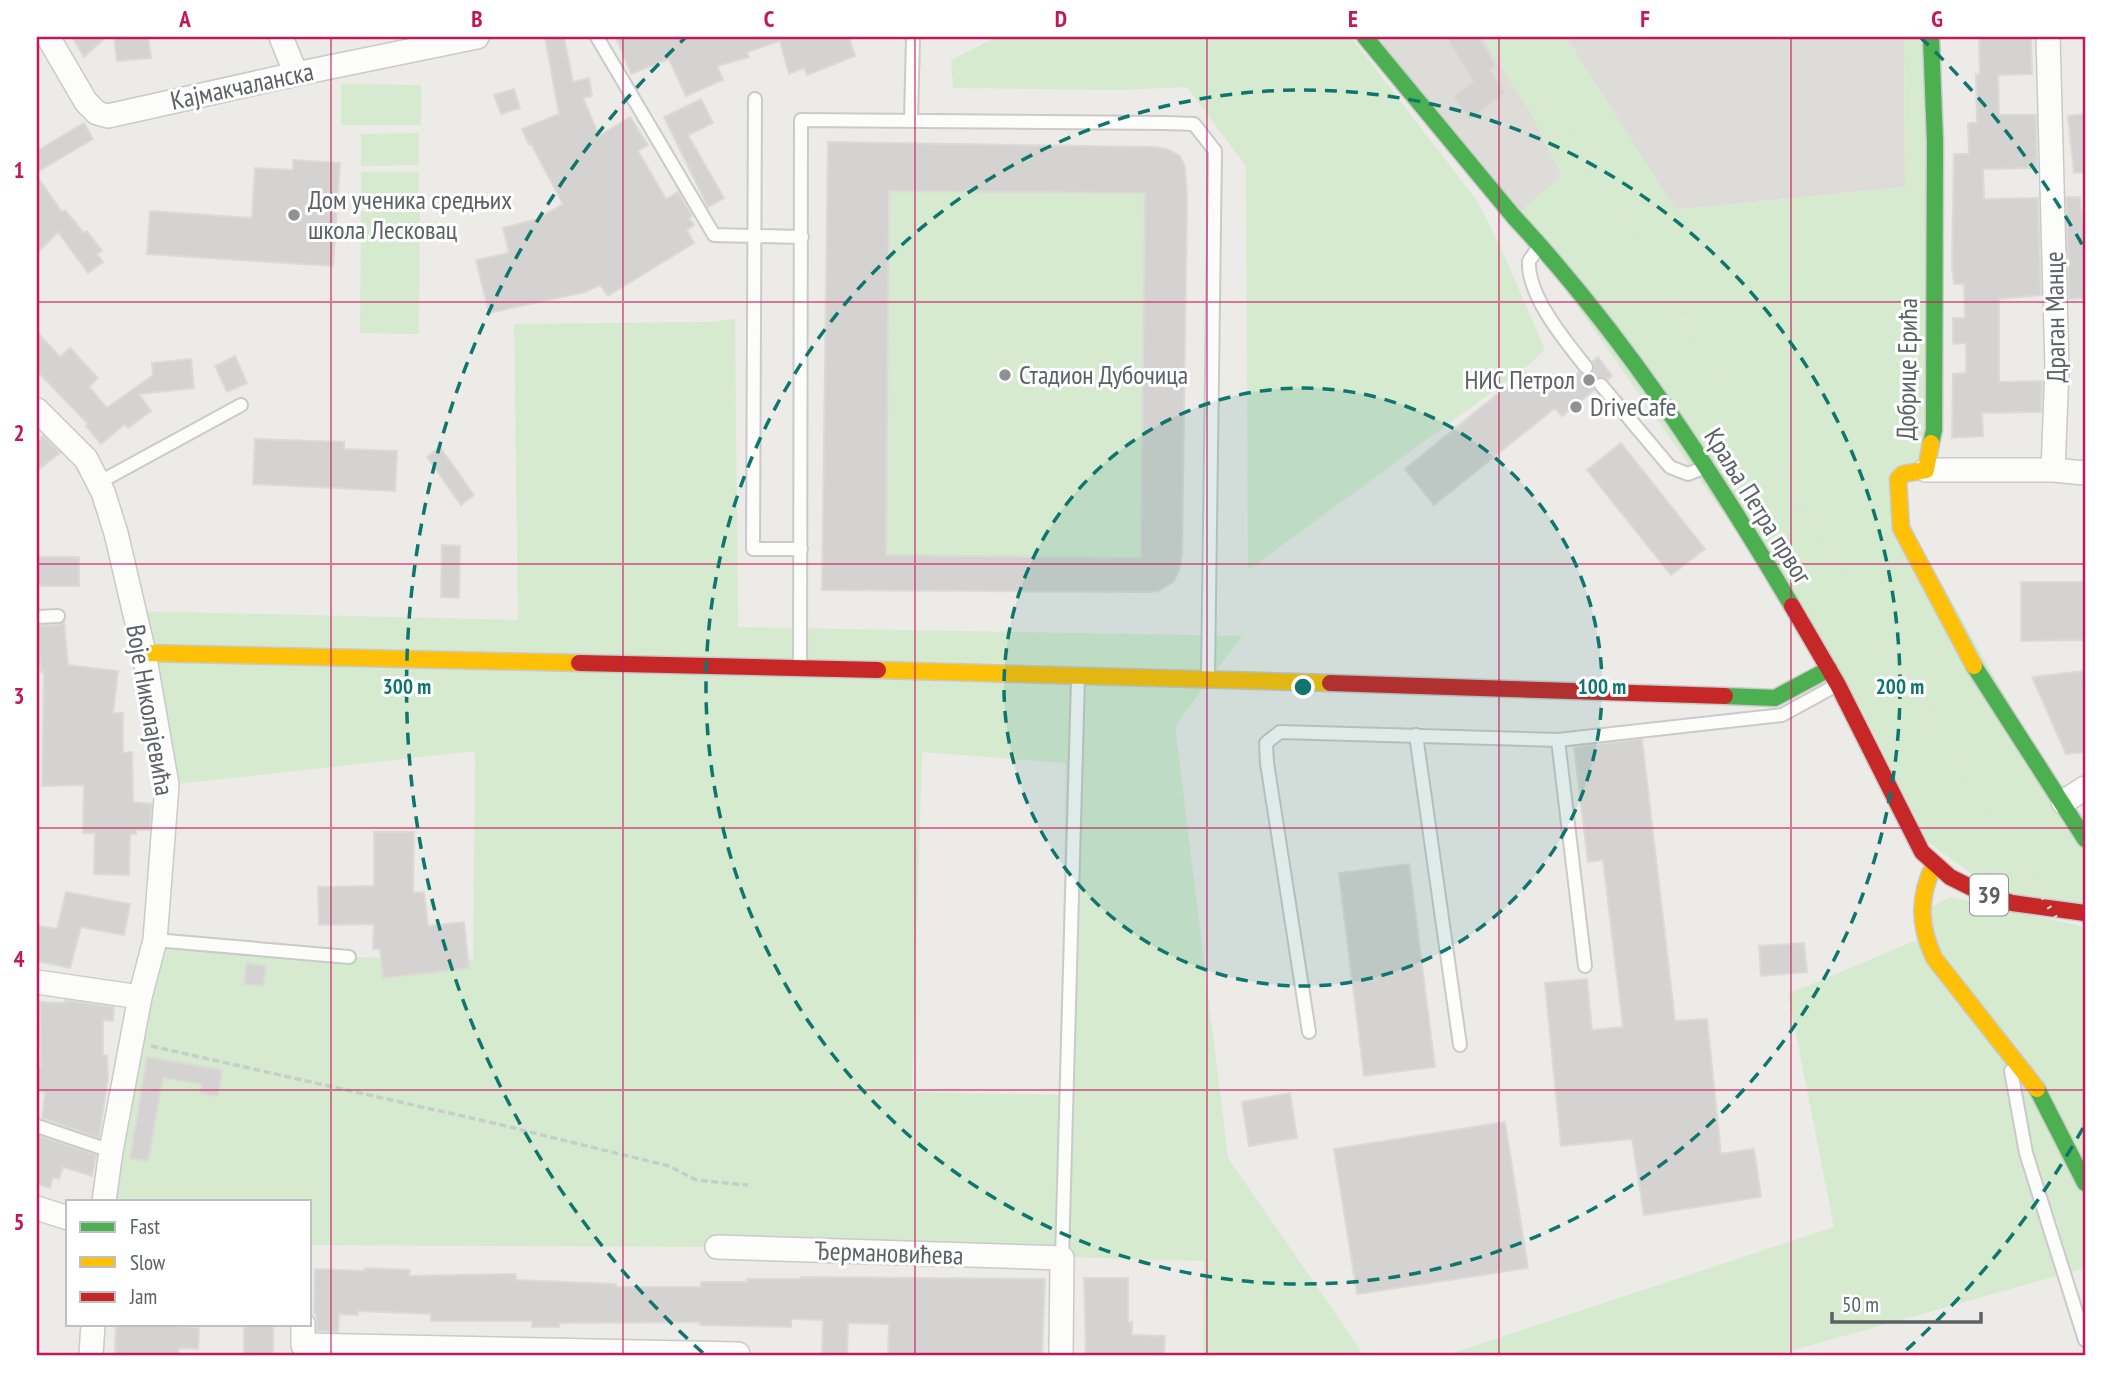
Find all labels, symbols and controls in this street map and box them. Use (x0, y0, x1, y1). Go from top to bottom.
text: A (178, 4, 191, 33)
text: B (471, 4, 483, 33)
text: C (764, 4, 775, 33)
text: D (1055, 4, 1067, 33)
text: E (1348, 4, 1358, 33)
text: F (1640, 4, 1650, 33)
text: G (1931, 4, 1943, 33)
street label: Кајмакчаланска (167, 54, 317, 117)
text: 1 (14, 155, 25, 184)
place label: Дом ученика средњих школа Лесковац (308, 183, 512, 246)
marker: Дом ученика средњих школа Лесковац (286, 207, 302, 223)
street label: Драган Манце (2037, 251, 2072, 383)
street label: Добрице Ерића (1889, 298, 1924, 440)
place label: Стадион Дубочица (1019, 358, 1188, 391)
place label: НИС Петрол (1464, 363, 1575, 396)
marker: Стадион Дубочица (997, 367, 1013, 383)
marker: НИС Петрол (1581, 372, 1597, 388)
place label: DriveCafe (1590, 390, 1676, 423)
marker: DriveCafe (1568, 399, 1584, 415)
text: 2 (14, 418, 25, 447)
street label: Краља Петра првог (1697, 422, 1820, 590)
street label: Воје Николајевића (119, 622, 182, 798)
text: 300 m (383, 673, 431, 700)
text: 100 m (1578, 673, 1626, 700)
text: 200 m (1876, 673, 1924, 700)
centre of rings (1291, 675, 1315, 699)
text: 3 (14, 681, 25, 710)
road number: 39 (1970, 874, 2008, 916)
text: 4 (14, 944, 25, 973)
legend (66, 1200, 312, 1326)
text: 5 (14, 1207, 25, 1236)
text: Fast (130, 1213, 160, 1240)
street label: Ђермановићева (814, 1233, 964, 1272)
text: Slow (130, 1249, 166, 1276)
scale bar (1832, 1280, 1980, 1324)
text: Jam (129, 1283, 157, 1310)
text: 50 m (1842, 1291, 1879, 1318)

